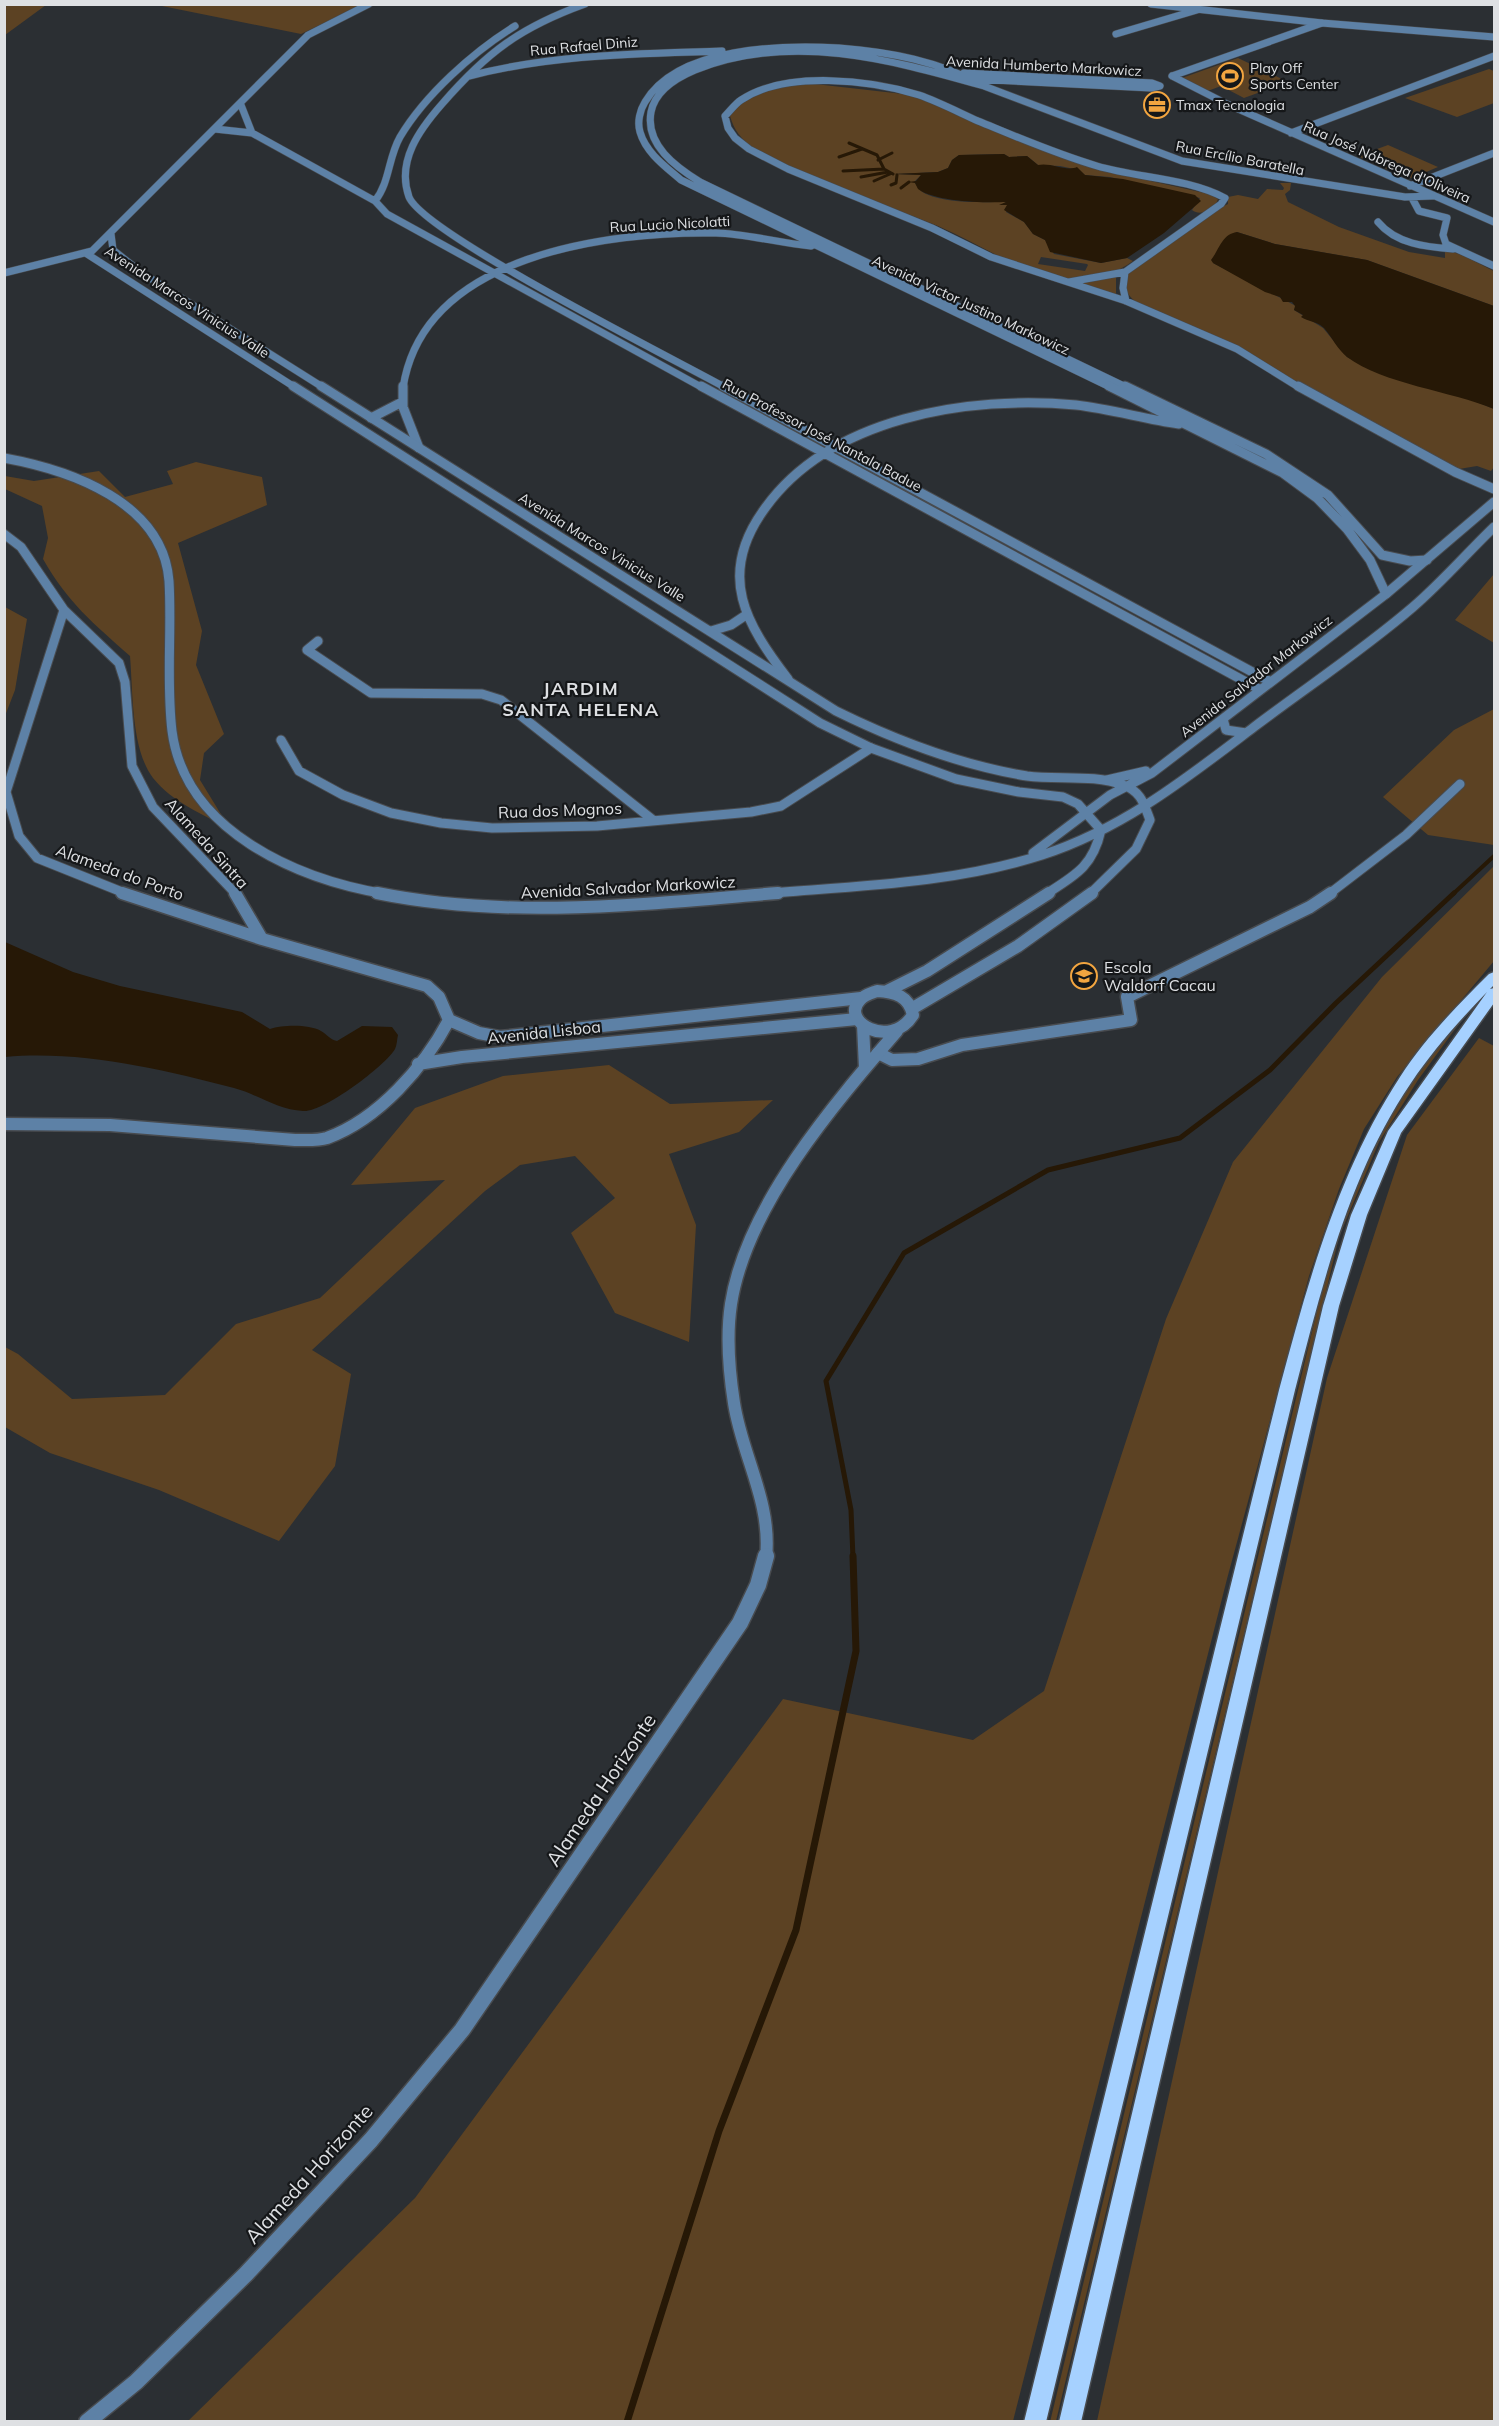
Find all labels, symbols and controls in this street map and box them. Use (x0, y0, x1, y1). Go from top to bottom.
street label: Rua Rafael Diniz (529, 32, 639, 60)
street label: Avenida Humberto Markowicz (946, 52, 1142, 80)
place label: Play Off Sports Center (1250, 59, 1339, 93)
sports icon: Play Off Sports Center (1215, 61, 1245, 91)
office icon: Tmax Tecnologia (1142, 90, 1172, 120)
place label: Tmax Tecnologia (1176, 96, 1285, 114)
street label: Rua José Nóbrega d'Oliveira (1301, 117, 1473, 207)
street label: Rua Ercílio Baratella (1174, 137, 1306, 179)
street label: Rua Lucio Nicolatti (609, 212, 731, 236)
street label: Avenida Marcos Vinicius Valle (101, 242, 273, 362)
street label: Avenida Victor Justino Markowicz (869, 251, 1073, 359)
street label: Rua Professor José Nantala Badue (719, 375, 925, 495)
street label: Avenida Marcos Vinicius Valle (515, 488, 689, 606)
street label: Avenida Salvador Markowicz (1176, 611, 1336, 741)
district label: JARDIM SANTA HELENA (502, 677, 660, 721)
street label: Alameda Sintra (161, 793, 253, 893)
street label: Rua dos Mognos (498, 798, 622, 822)
street label: Alameda do Porto (53, 840, 187, 904)
street label: Avenida Salvador Markowicz (520, 871, 736, 903)
place label: Escola Waldorf Cacau (1104, 957, 1216, 995)
school or university icon: Escola Waldorf Cacau (1069, 961, 1099, 991)
street label: Avenida Lisboa (486, 1016, 602, 1048)
street label: Alameda Horizonte (540, 1709, 661, 1871)
street label: Alameda Horizonte (239, 2099, 378, 2249)

